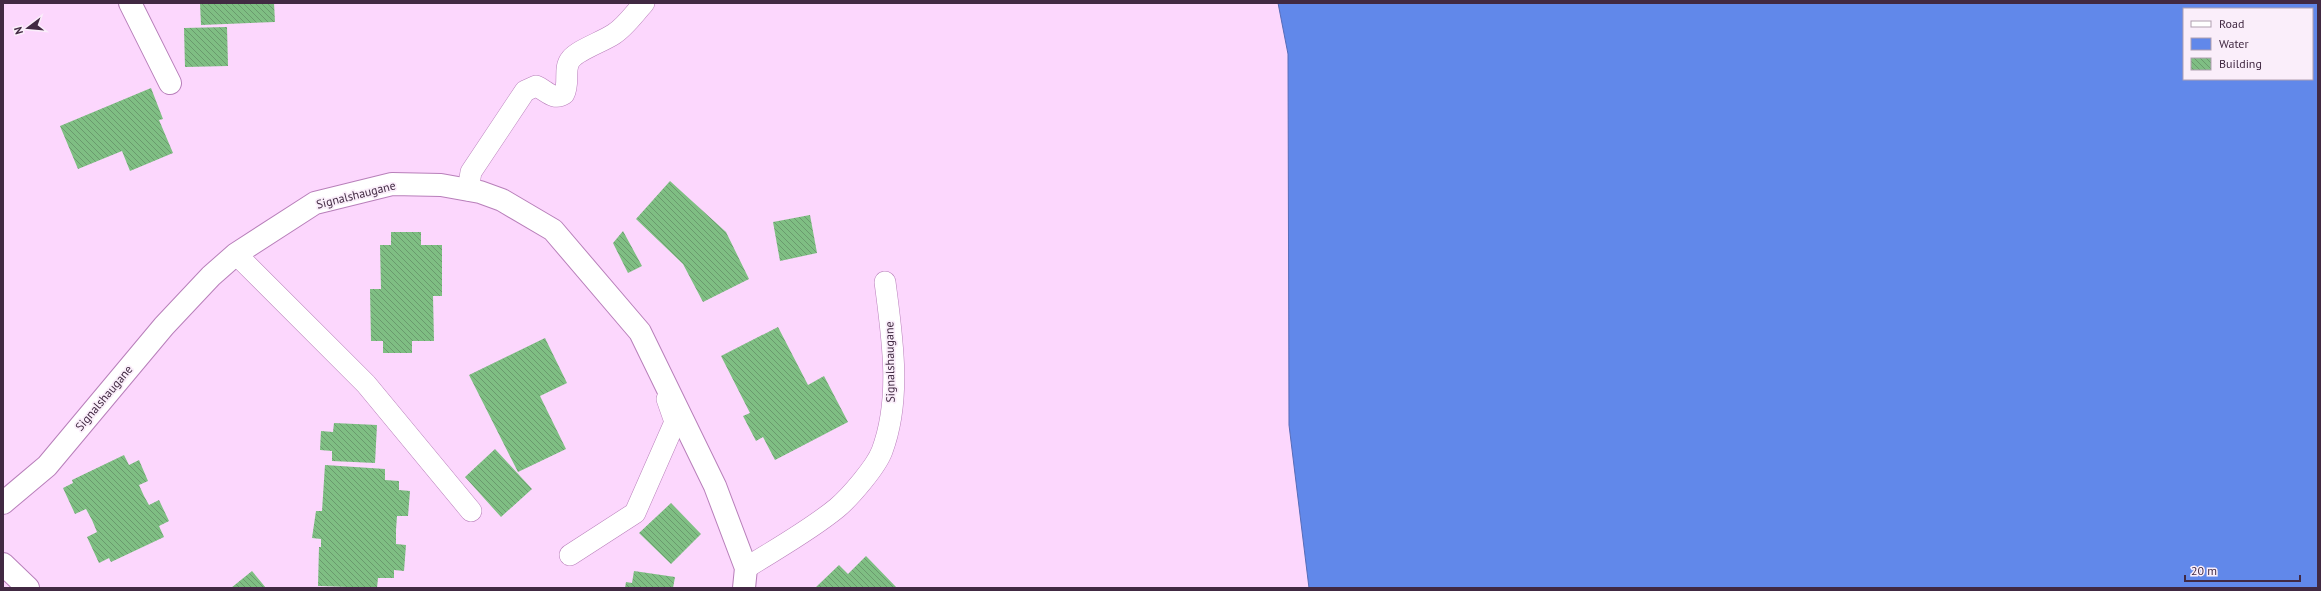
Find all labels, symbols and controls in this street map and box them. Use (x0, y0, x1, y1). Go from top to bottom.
north arrow (8, 8, 48, 48)
legend (2183, 8, 2313, 80)
text: Road (2219, 16, 2244, 31)
text: N (11, 25, 26, 36)
text: Water (2219, 36, 2249, 51)
text: Building (2219, 56, 2262, 71)
street label: Signalshaugane (315, 177, 397, 212)
street label: Signalshaugane (881, 321, 898, 403)
street label: Signalshaugane (72, 362, 135, 434)
scale bar (2185, 557, 2300, 583)
text: 20 m (2191, 563, 2217, 578)

